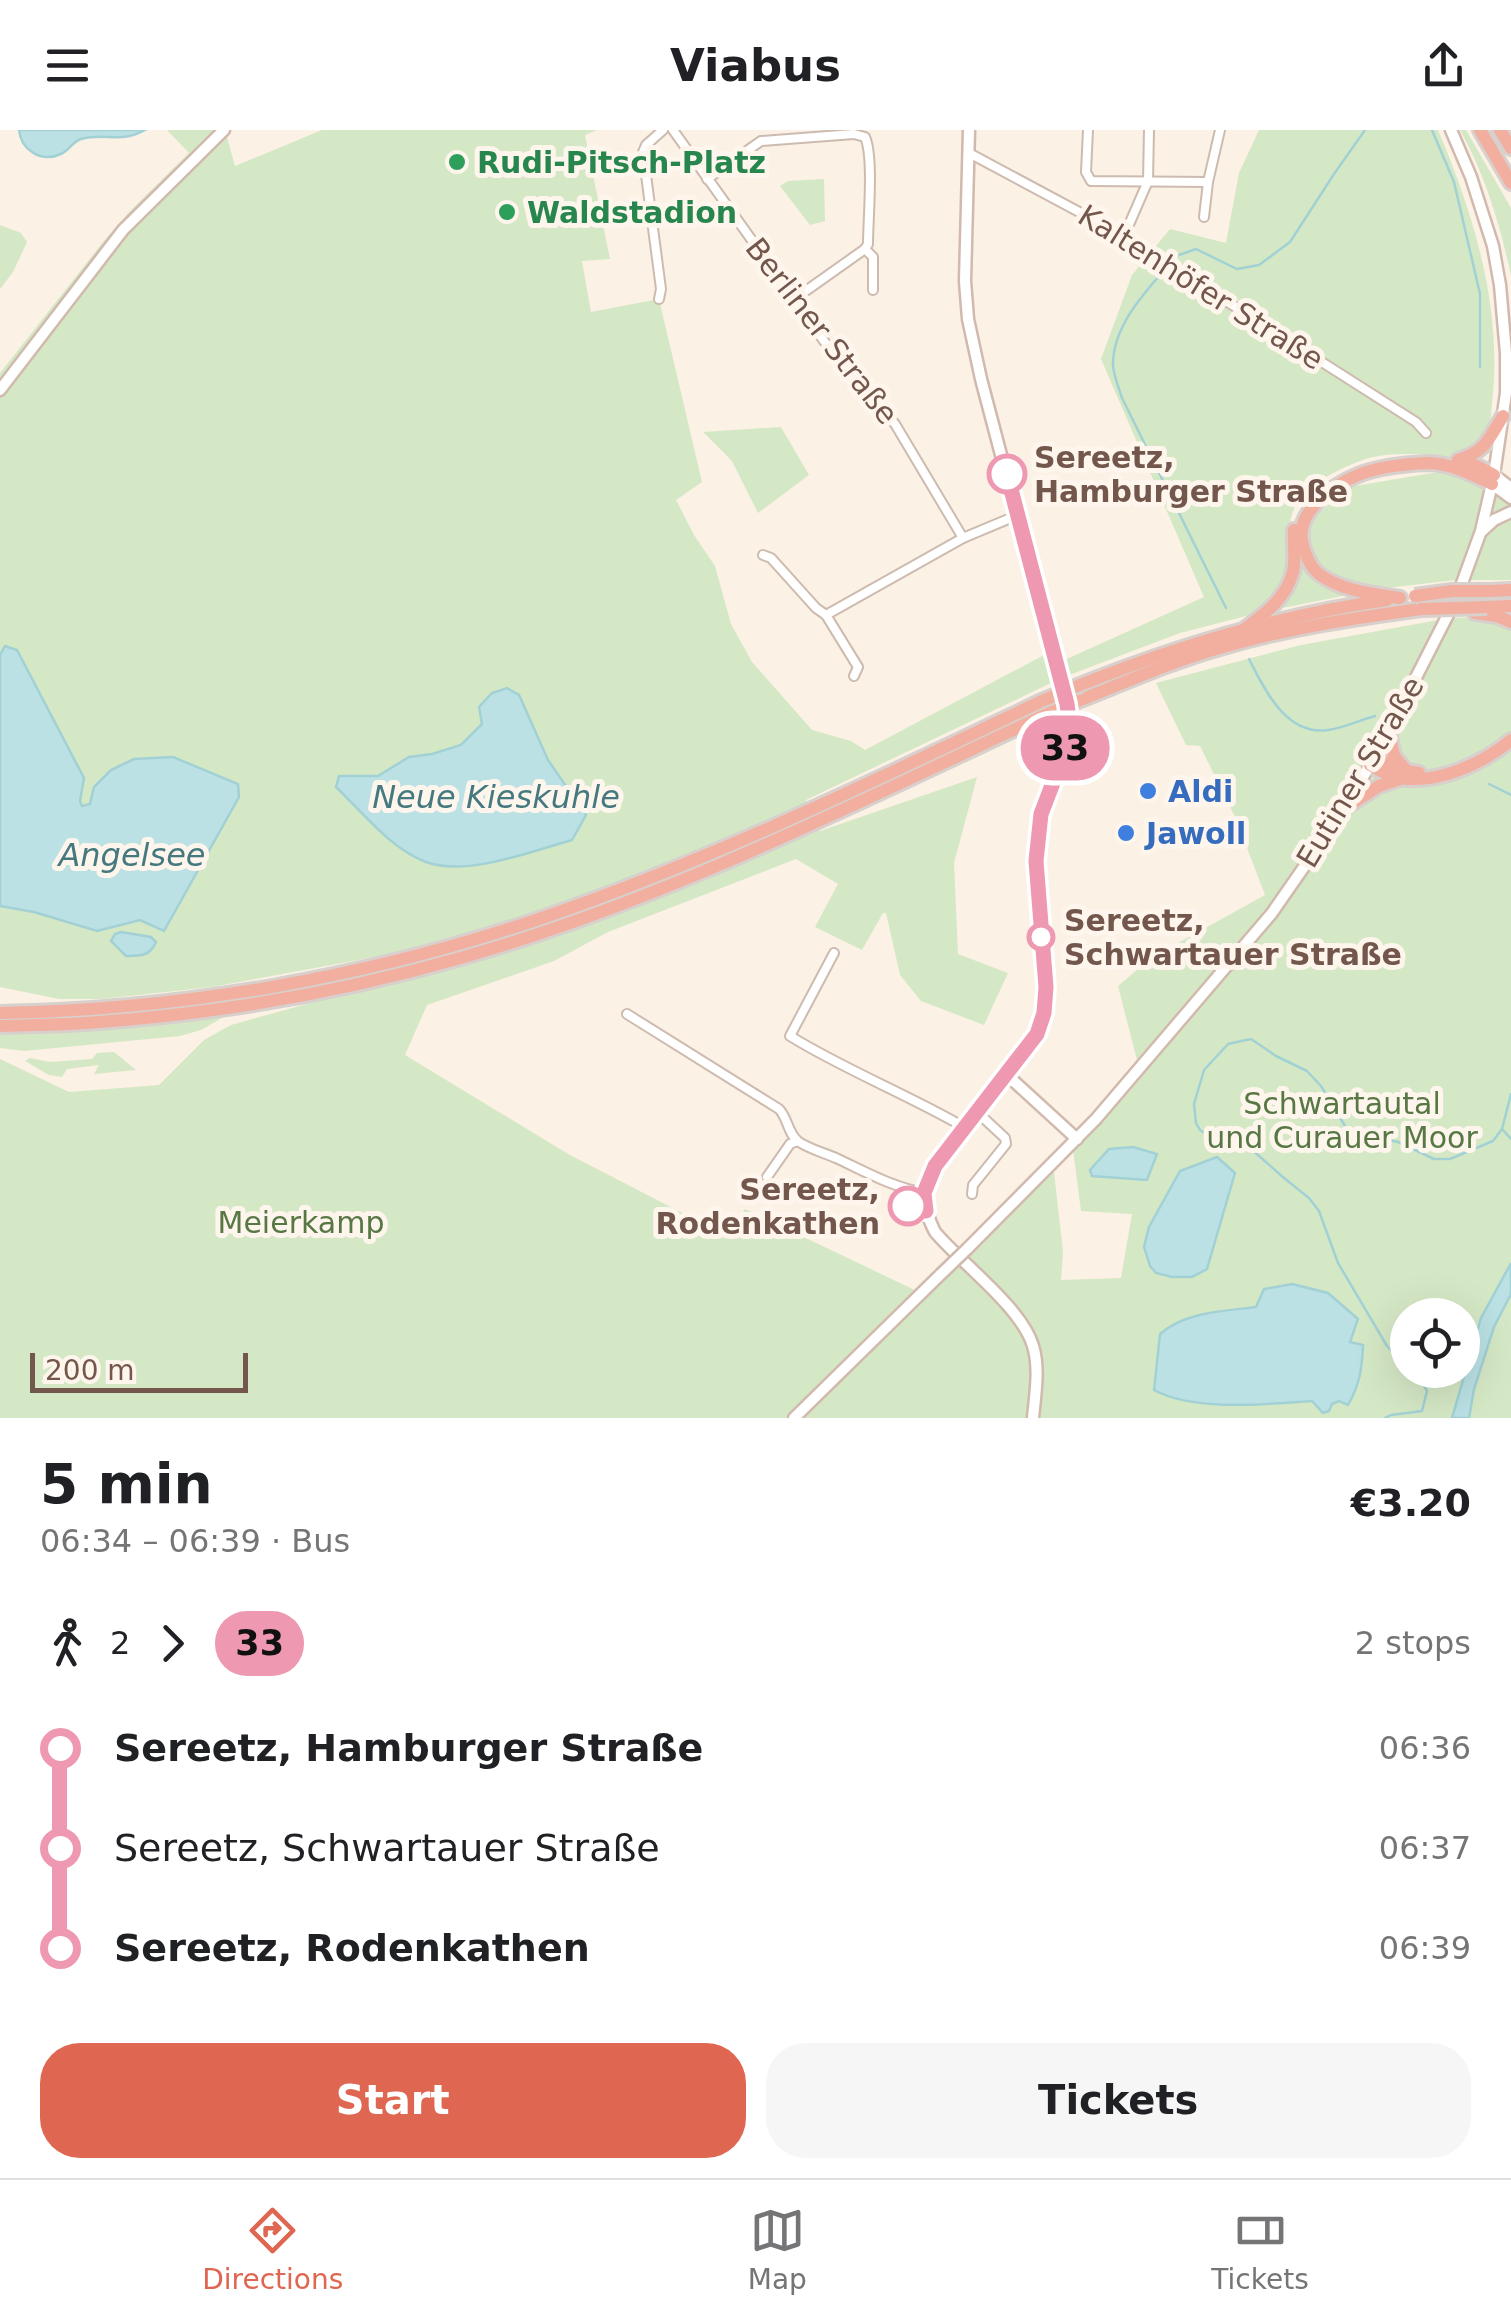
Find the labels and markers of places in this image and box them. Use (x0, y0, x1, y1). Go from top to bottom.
place label: Rudi-Pitsch-Platz (477, 145, 766, 180)
marker: Rudi-Pitsch-Platz (446, 151, 468, 173)
place label: Waldstadion (527, 195, 737, 230)
marker: Waldstadion (496, 201, 518, 223)
place label: Sereetz, Hamburger Straße (1034, 440, 1348, 509)
marker: Sereetz, Hamburger Straße (988, 455, 1026, 493)
place label: Aldi (1168, 774, 1233, 809)
marker: Aldi (1137, 780, 1159, 802)
place label: Jawoll (1144, 816, 1246, 851)
marker: Jawoll (1115, 822, 1137, 844)
place label: Sereetz, Schwartauer Straße (1064, 903, 1402, 972)
marker: Sereetz, Schwartauer Straße (1028, 924, 1054, 950)
place label: Sereetz, Rodenkathen (656, 1172, 880, 1241)
marker: Sereetz, Rodenkathen (889, 1187, 927, 1225)

